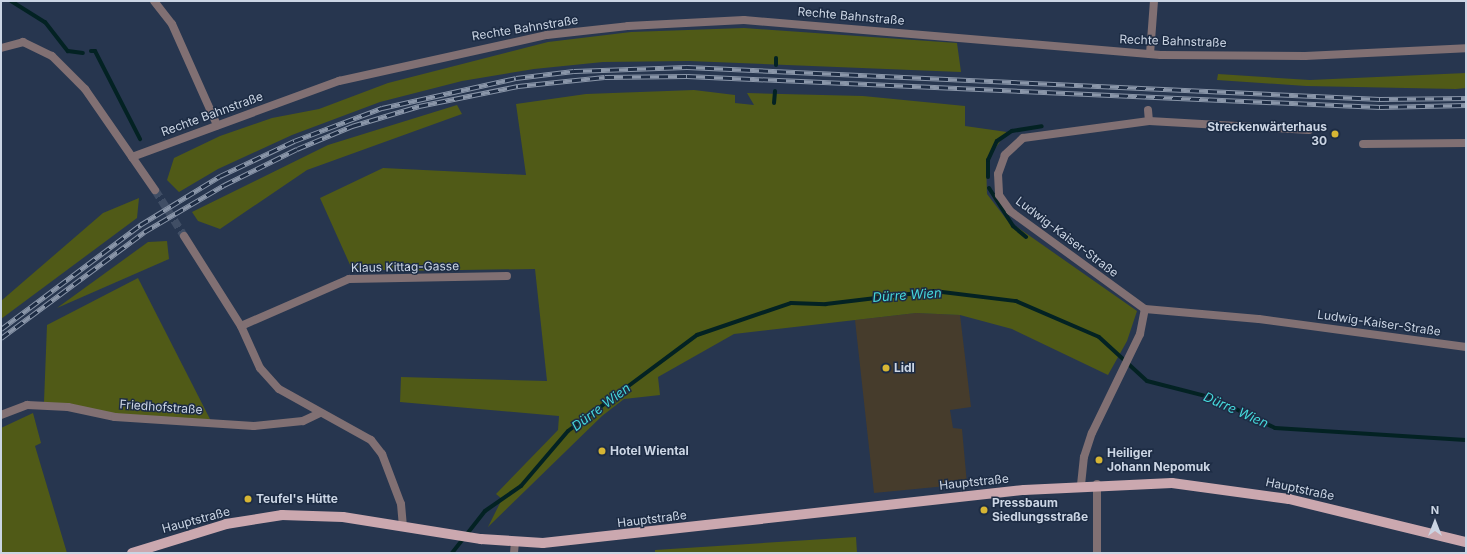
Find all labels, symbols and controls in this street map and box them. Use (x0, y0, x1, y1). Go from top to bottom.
street label: Rechte Bahnstraße (797, 4, 905, 28)
street label: Rechte Bahnstraße (471, 12, 579, 44)
street label: Rechte Bahnstraße (1119, 32, 1227, 50)
street label: Rechte Bahnstraße (159, 89, 265, 139)
place label: Streckenwärterhaus 30 (1207, 120, 1327, 148)
marker: Streckenwärterhaus 30 (1330, 129, 1340, 139)
street label: Ludwig-Kaiser-Straße (1013, 194, 1121, 280)
street label: Klaus Kittag-Gasse (351, 259, 459, 275)
water label: Dürre Wien (872, 285, 942, 305)
street label: Ludwig-Kaiser-Straße (1316, 307, 1442, 339)
place label: Lidl (894, 361, 915, 375)
marker: Lidl (881, 363, 891, 373)
water label: Dürre Wien (569, 380, 633, 434)
water label: Dürre Wien (1201, 389, 1271, 431)
street label: Friedhofstraße (119, 397, 203, 417)
place label: Hotel Wiental (610, 444, 689, 458)
marker: Hotel Wiental (597, 446, 607, 456)
place label: Heiliger Johann Nepomuk (1107, 446, 1210, 474)
marker: Heiliger Johann Nepomuk (1094, 455, 1104, 465)
street label: Hauptstraße (939, 471, 1009, 493)
street label: Hauptstraße (1264, 475, 1336, 503)
place label: Teufel's Hütte (256, 492, 338, 506)
marker: Teufel's Hütte (243, 494, 253, 504)
place label: Pressbaum Siedlungsstraße (992, 496, 1088, 524)
north arrow (1415, 502, 1455, 542)
text: N (1431, 503, 1439, 517)
street label: Hauptstraße (160, 504, 232, 536)
marker: Pressbaum Siedlungsstraße (979, 505, 989, 515)
street label: Hauptstraße (616, 508, 688, 530)

